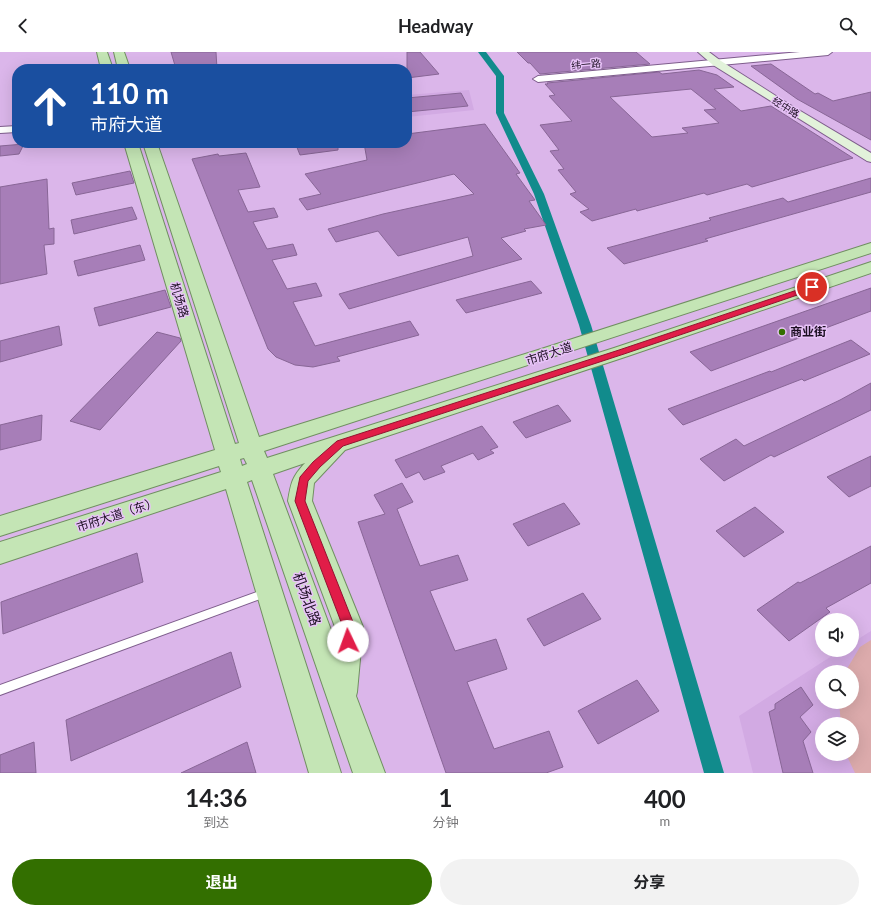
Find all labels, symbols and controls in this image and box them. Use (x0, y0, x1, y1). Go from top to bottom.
icon: back (12, 15, 34, 37)
text: Headway (398, 15, 473, 37)
icon: search (837, 15, 859, 37)
street label: 纬一路 (571, 57, 601, 71)
text: 110 m (90, 76, 169, 110)
icon: ahead (24, 80, 76, 132)
street label: 经中路 (770, 94, 802, 120)
text: 市府大道 (90, 113, 162, 135)
pin (795, 270, 829, 304)
icon: arrive (801, 276, 823, 298)
street label: 机场路 (167, 280, 192, 319)
place label: 商业街 (790, 324, 826, 339)
marker: 商业街 (777, 327, 787, 337)
street label: 市府大道 (524, 339, 574, 368)
street label: 市府大道（东） (75, 494, 159, 535)
street label: 机场北路 (290, 570, 325, 628)
map controls (815, 613, 859, 761)
button: sound (815, 613, 859, 657)
position arrow (327, 620, 369, 662)
button: search (815, 665, 859, 709)
button: layers (815, 717, 859, 761)
text: 14:36 (185, 783, 247, 812)
text: 1 (439, 783, 453, 812)
text: 400 (644, 784, 686, 813)
text: m (659, 813, 670, 829)
text: 到达 (203, 814, 229, 830)
text: 分钟 (433, 814, 459, 830)
button: 退出 (12, 859, 432, 905)
button: 分享 (440, 859, 859, 905)

